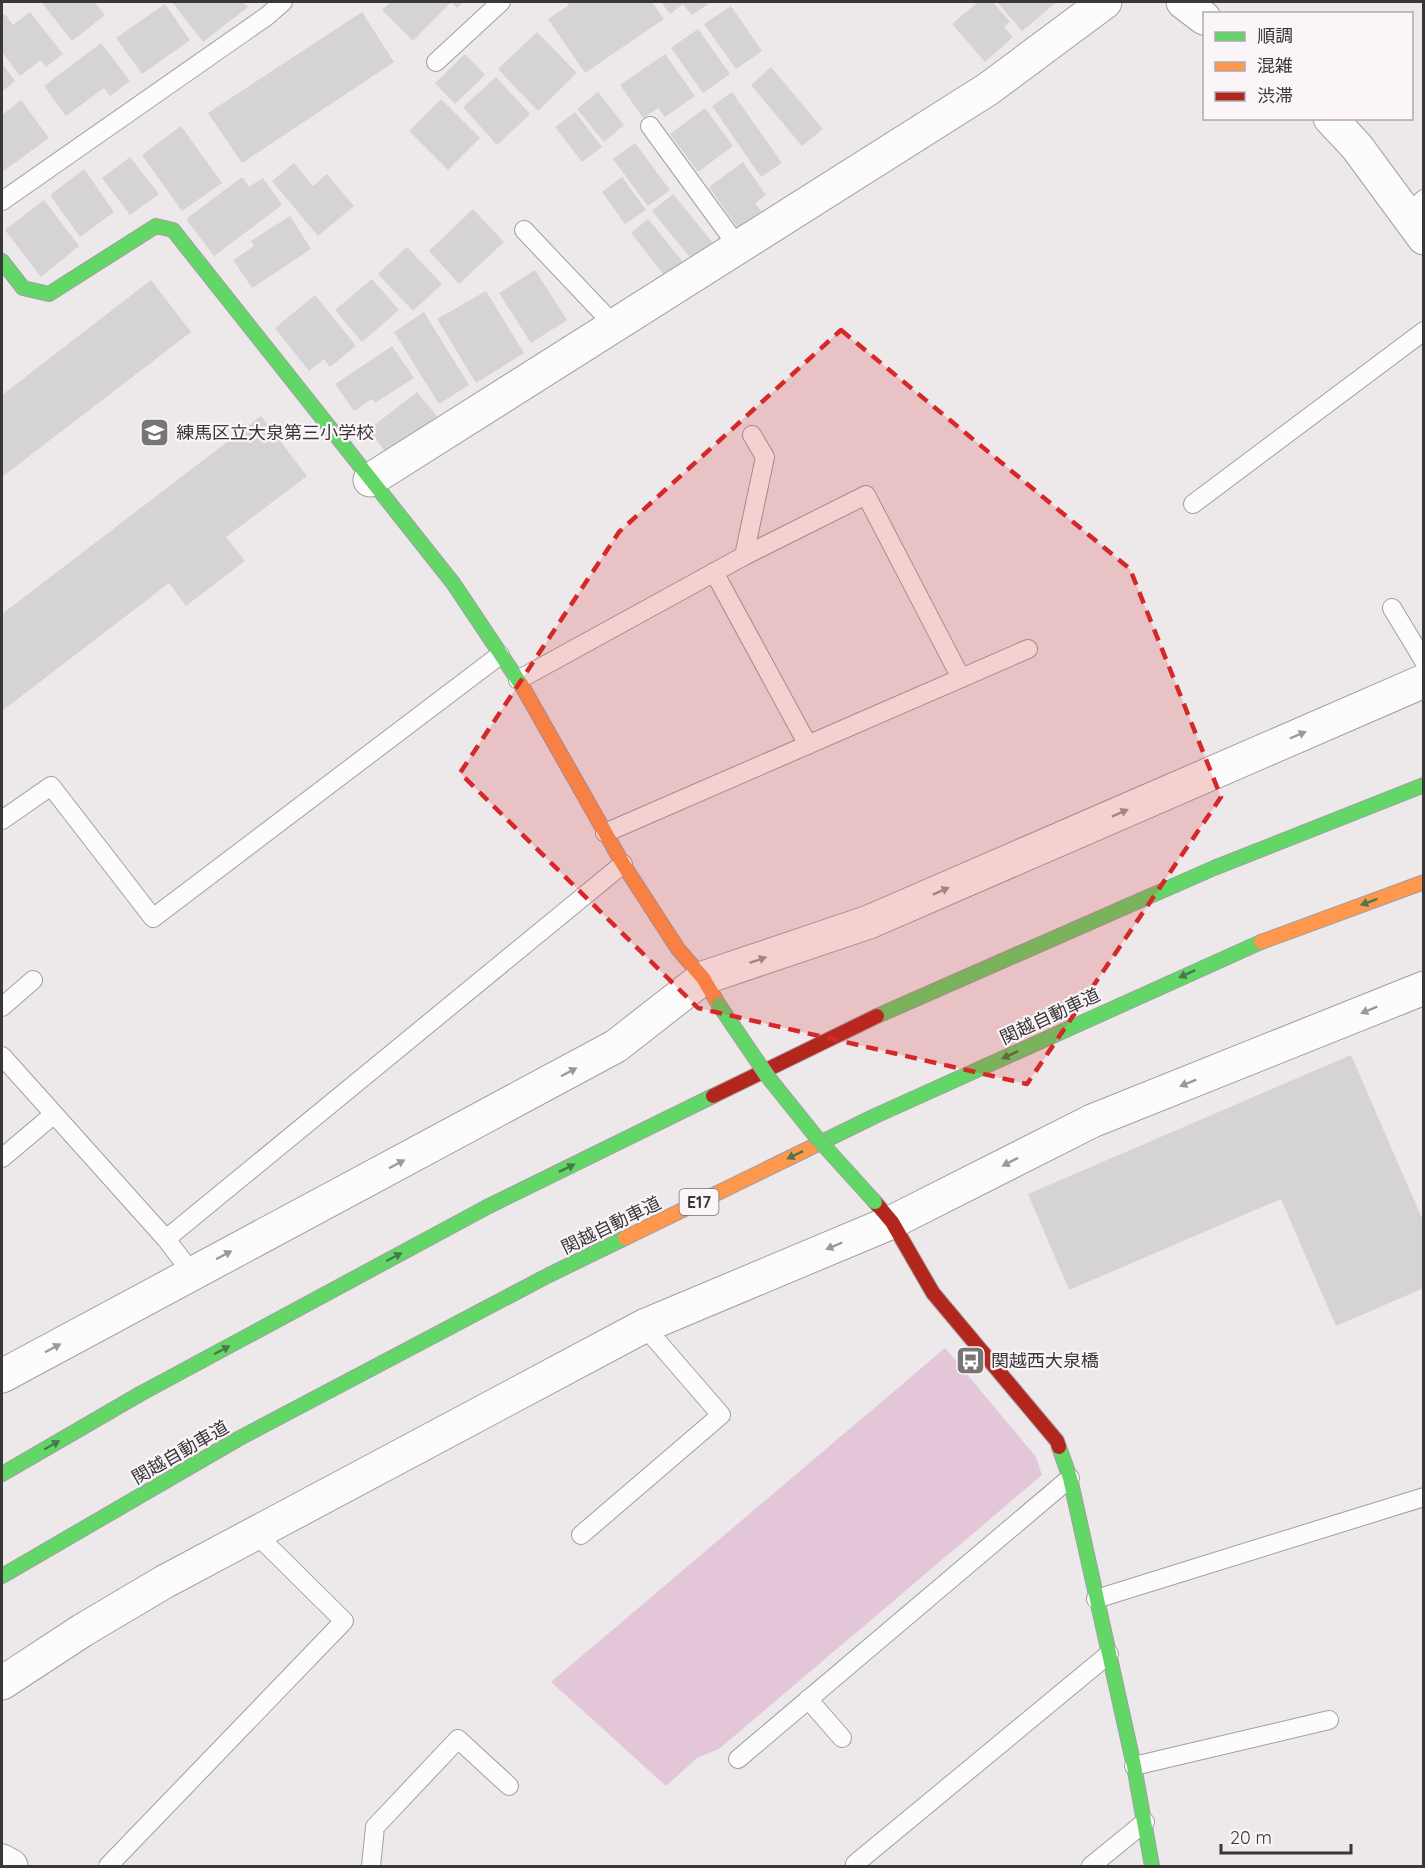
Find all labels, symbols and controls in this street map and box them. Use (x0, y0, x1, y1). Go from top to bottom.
legend (1203, 12, 1413, 120)
text: 順調 (1257, 24, 1293, 47)
text: 混雑 (1257, 54, 1293, 77)
text: 渋滞 (1257, 84, 1293, 107)
school or university icon: 練馬区立大泉第三小学校 (139, 416, 171, 448)
place label: 練馬区立大泉第三小学校 (176, 421, 374, 444)
one-way arrow (1290, 730, 1308, 740)
one-way arrow (1111, 808, 1129, 818)
one-way arrow (932, 886, 950, 896)
one-way arrow (1359, 898, 1377, 908)
one-way arrow (750, 954, 768, 964)
one-way arrow (1179, 969, 1196, 978)
street label: 関越自動車道 (996, 983, 1104, 1049)
one-way arrow (1360, 1006, 1378, 1015)
one-way arrow (1001, 1050, 1018, 1059)
one-way arrow (560, 1067, 577, 1077)
one-way arrow (1179, 1078, 1197, 1088)
one-way arrow (787, 1150, 804, 1160)
one-way arrow (1002, 1158, 1019, 1167)
one-way arrow (388, 1159, 405, 1169)
one-way arrow (559, 1163, 576, 1172)
road number: E17 (680, 1189, 718, 1215)
street label: 関越自動車道 (557, 1191, 665, 1259)
one-way arrow (825, 1241, 843, 1251)
one-way arrow (216, 1250, 233, 1260)
one-way arrow (386, 1252, 403, 1262)
one-way arrow (45, 1343, 62, 1353)
bus stop icon: 関越西大泉橋 (954, 1344, 986, 1376)
one-way arrow (214, 1345, 231, 1354)
place label: 関越西大泉橋 (991, 1349, 1099, 1372)
street label: 関越自動車道 (127, 1415, 233, 1489)
one-way arrow (44, 1439, 60, 1450)
scale bar (1221, 1817, 1352, 1855)
text: 20 m (1230, 1826, 1272, 1849)

